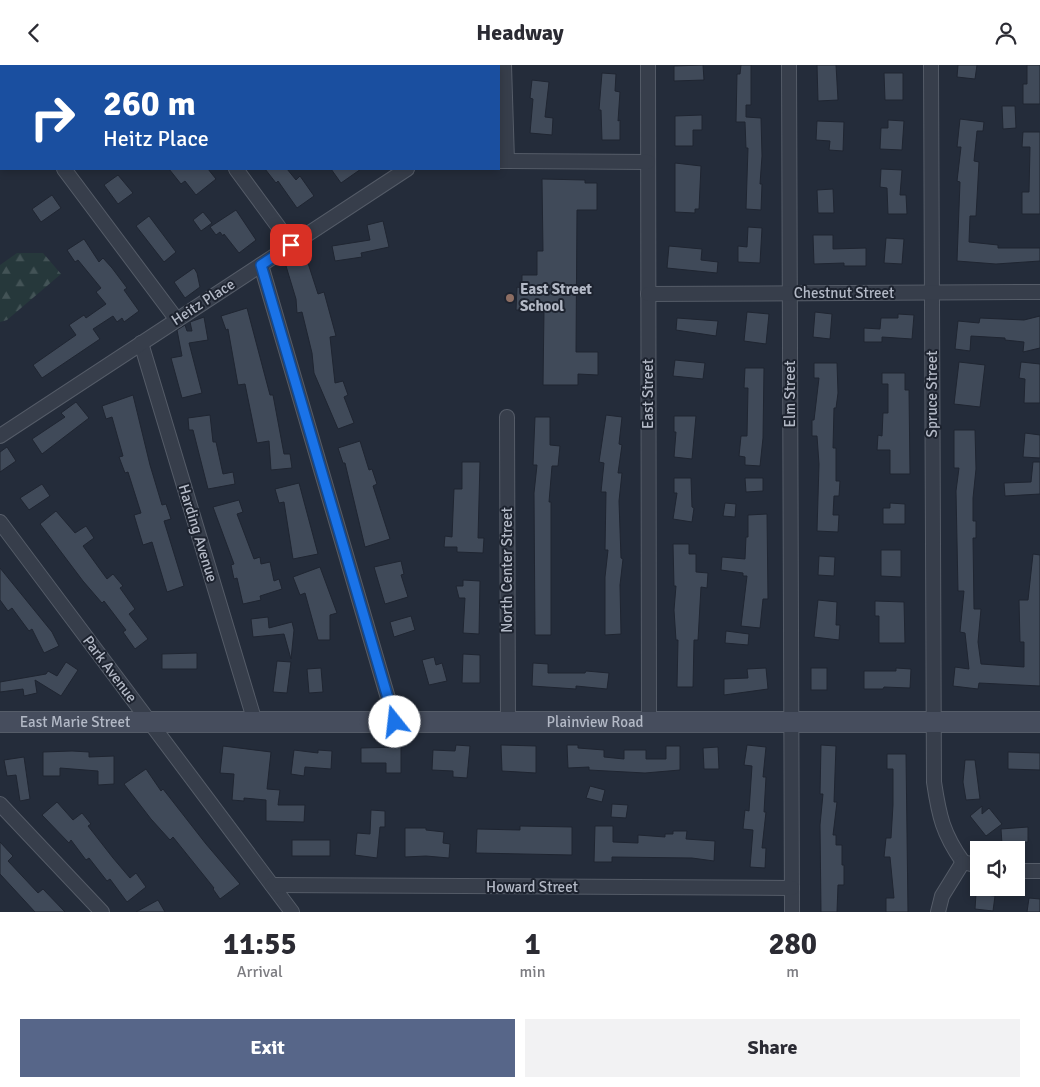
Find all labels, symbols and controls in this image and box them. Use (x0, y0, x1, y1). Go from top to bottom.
icon: back (20, 19, 48, 47)
text: Headway (476, 19, 564, 46)
icon: person (992, 19, 1020, 47)
text: 260 m (103, 82, 196, 125)
icon: right (20, 85, 85, 150)
text: Heitz Place (103, 125, 209, 152)
pin (270, 224, 312, 266)
icon: arrive (277, 231, 305, 259)
street label: Heitz Place (168, 275, 238, 329)
place label: East Street School (520, 280, 592, 315)
street label: Chestnut Street (794, 284, 894, 302)
marker: East Street School (504, 292, 516, 304)
street label: Spruce Street (923, 351, 941, 437)
street label: East Street (639, 359, 657, 429)
street label: Elm Street (781, 360, 799, 428)
street label: Harding Avenue (175, 482, 221, 584)
street label: North Center Street (498, 507, 516, 633)
street label: Park Avenue (79, 632, 141, 706)
position arrow (368, 695, 420, 747)
street label: East Marie Street (20, 713, 130, 731)
street label: Plainview Road (547, 713, 644, 731)
map controls (970, 841, 1025, 896)
button: sound (970, 841, 1025, 896)
street label: Howard Street (486, 878, 578, 896)
text: 11:55 (223, 926, 297, 963)
text: 1 (524, 926, 541, 963)
text: 280 (768, 926, 817, 963)
text: Arrival (237, 962, 283, 982)
text: min (520, 962, 545, 982)
text: m (786, 962, 799, 982)
button: Exit (20, 1019, 515, 1077)
button: Share (525, 1019, 1020, 1077)

